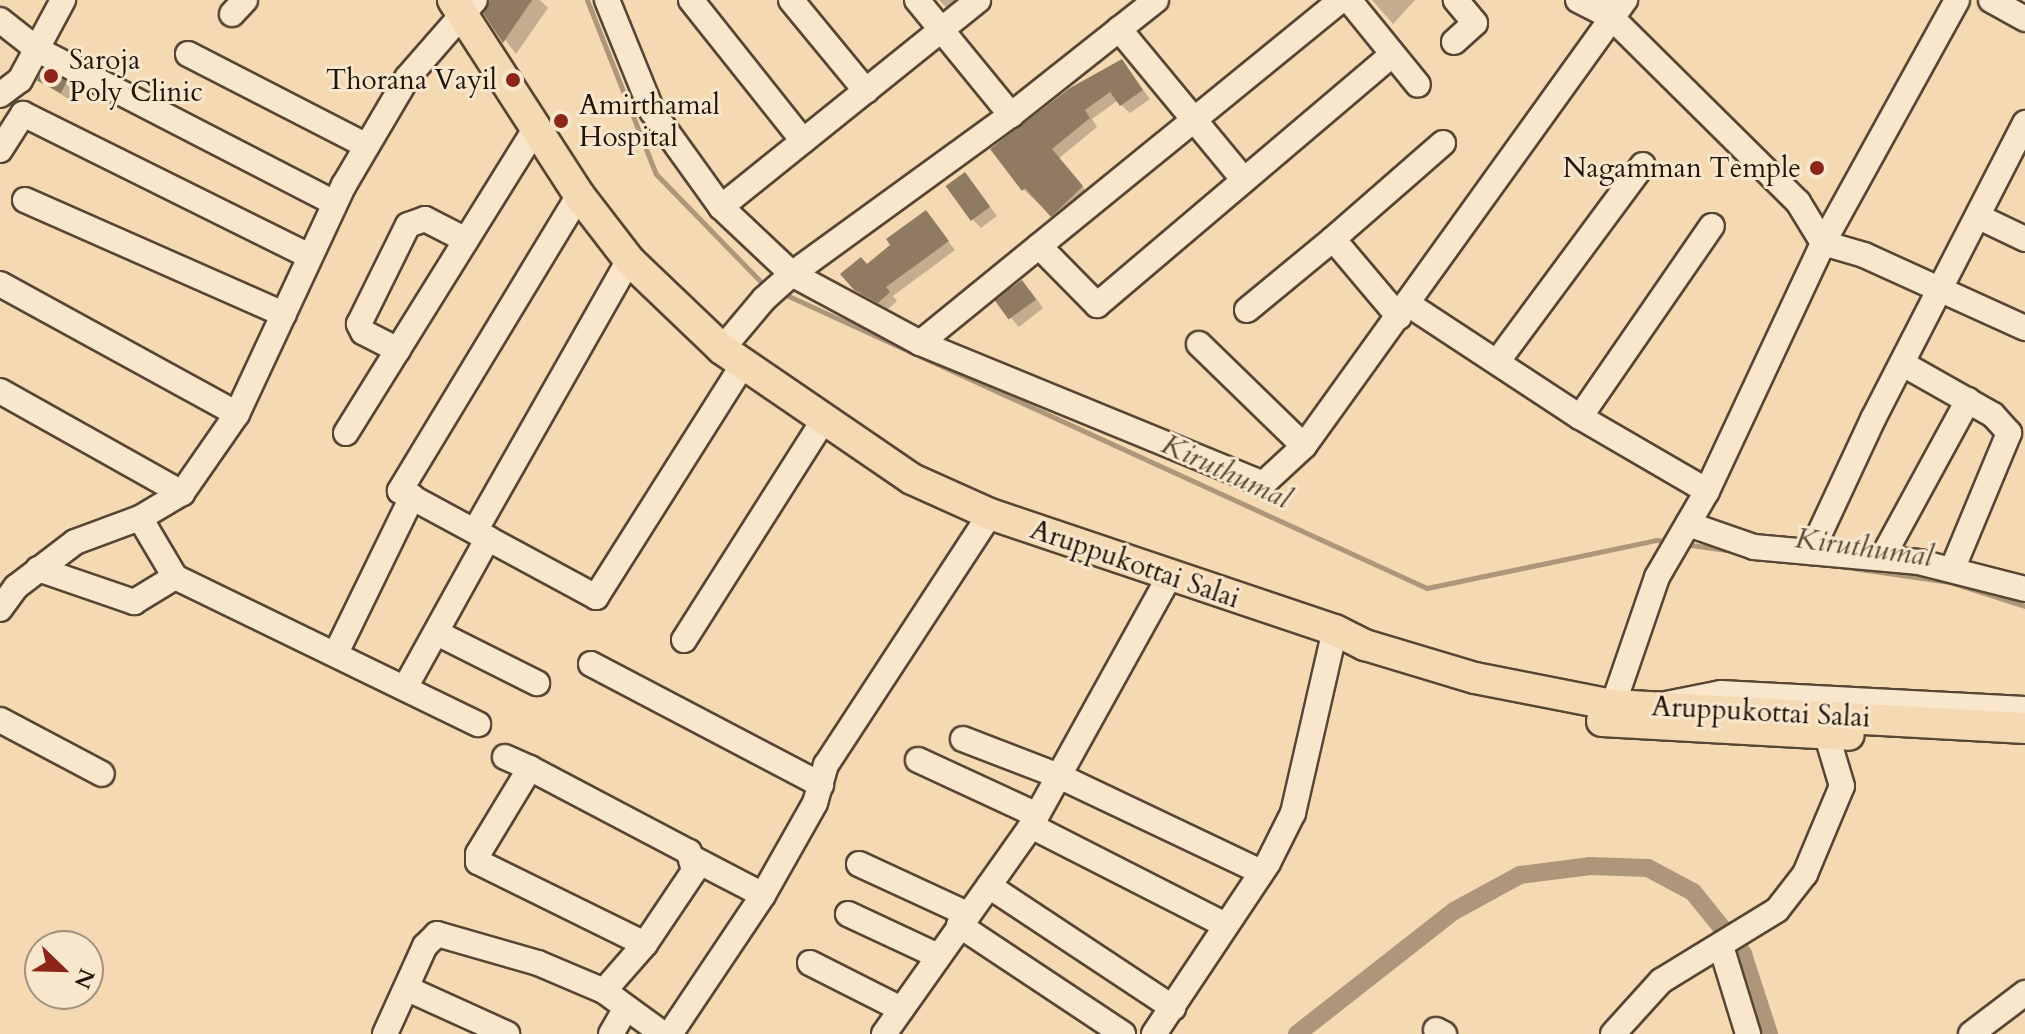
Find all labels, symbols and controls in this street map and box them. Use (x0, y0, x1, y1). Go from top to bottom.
place label: Saroja Poly Clinic (69, 43, 203, 109)
place label: Thorana Vayil (326, 63, 497, 97)
marker: Saroja Poly Clinic (40, 65, 62, 87)
marker: Thorana Vayil (504, 71, 522, 89)
place label: Amirthamal Hospital (579, 88, 720, 154)
marker: Amirthamal Hospital (550, 110, 572, 132)
place label: Nagamman Temple (1563, 151, 1801, 185)
marker: Nagamman Temple (1808, 159, 1826, 177)
water label: Kiruthumal (1155, 426, 1297, 518)
street label: Aruppukottai Salai (1026, 512, 1244, 616)
water label: Kiruthumal (1793, 521, 1935, 575)
street label: Aruppukottai Salai (1651, 689, 1871, 735)
north arrow (24, 930, 104, 1010)
text: N (67, 964, 102, 993)

